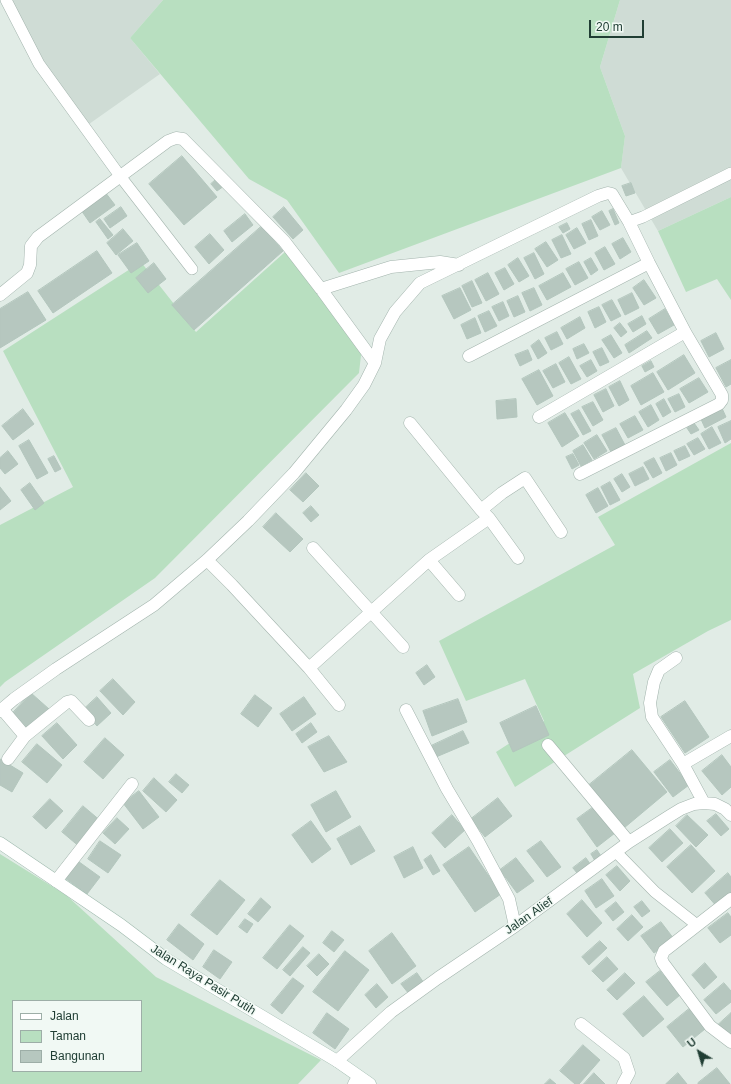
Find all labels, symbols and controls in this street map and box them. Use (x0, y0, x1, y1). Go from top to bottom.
scale bar (591, 12, 646, 38)
text: 20 m (596, 20, 623, 34)
street label: Jalan Alief (502, 894, 556, 938)
street label: Jalan Raya Pasir Putih (148, 942, 258, 1018)
legend (12, 1000, 142, 1072)
text: Jalan (50, 1009, 79, 1023)
text: Taman (50, 1029, 86, 1043)
north arrow (679, 1032, 719, 1072)
text: U (685, 1035, 698, 1050)
text: Bangunan (50, 1049, 105, 1063)

